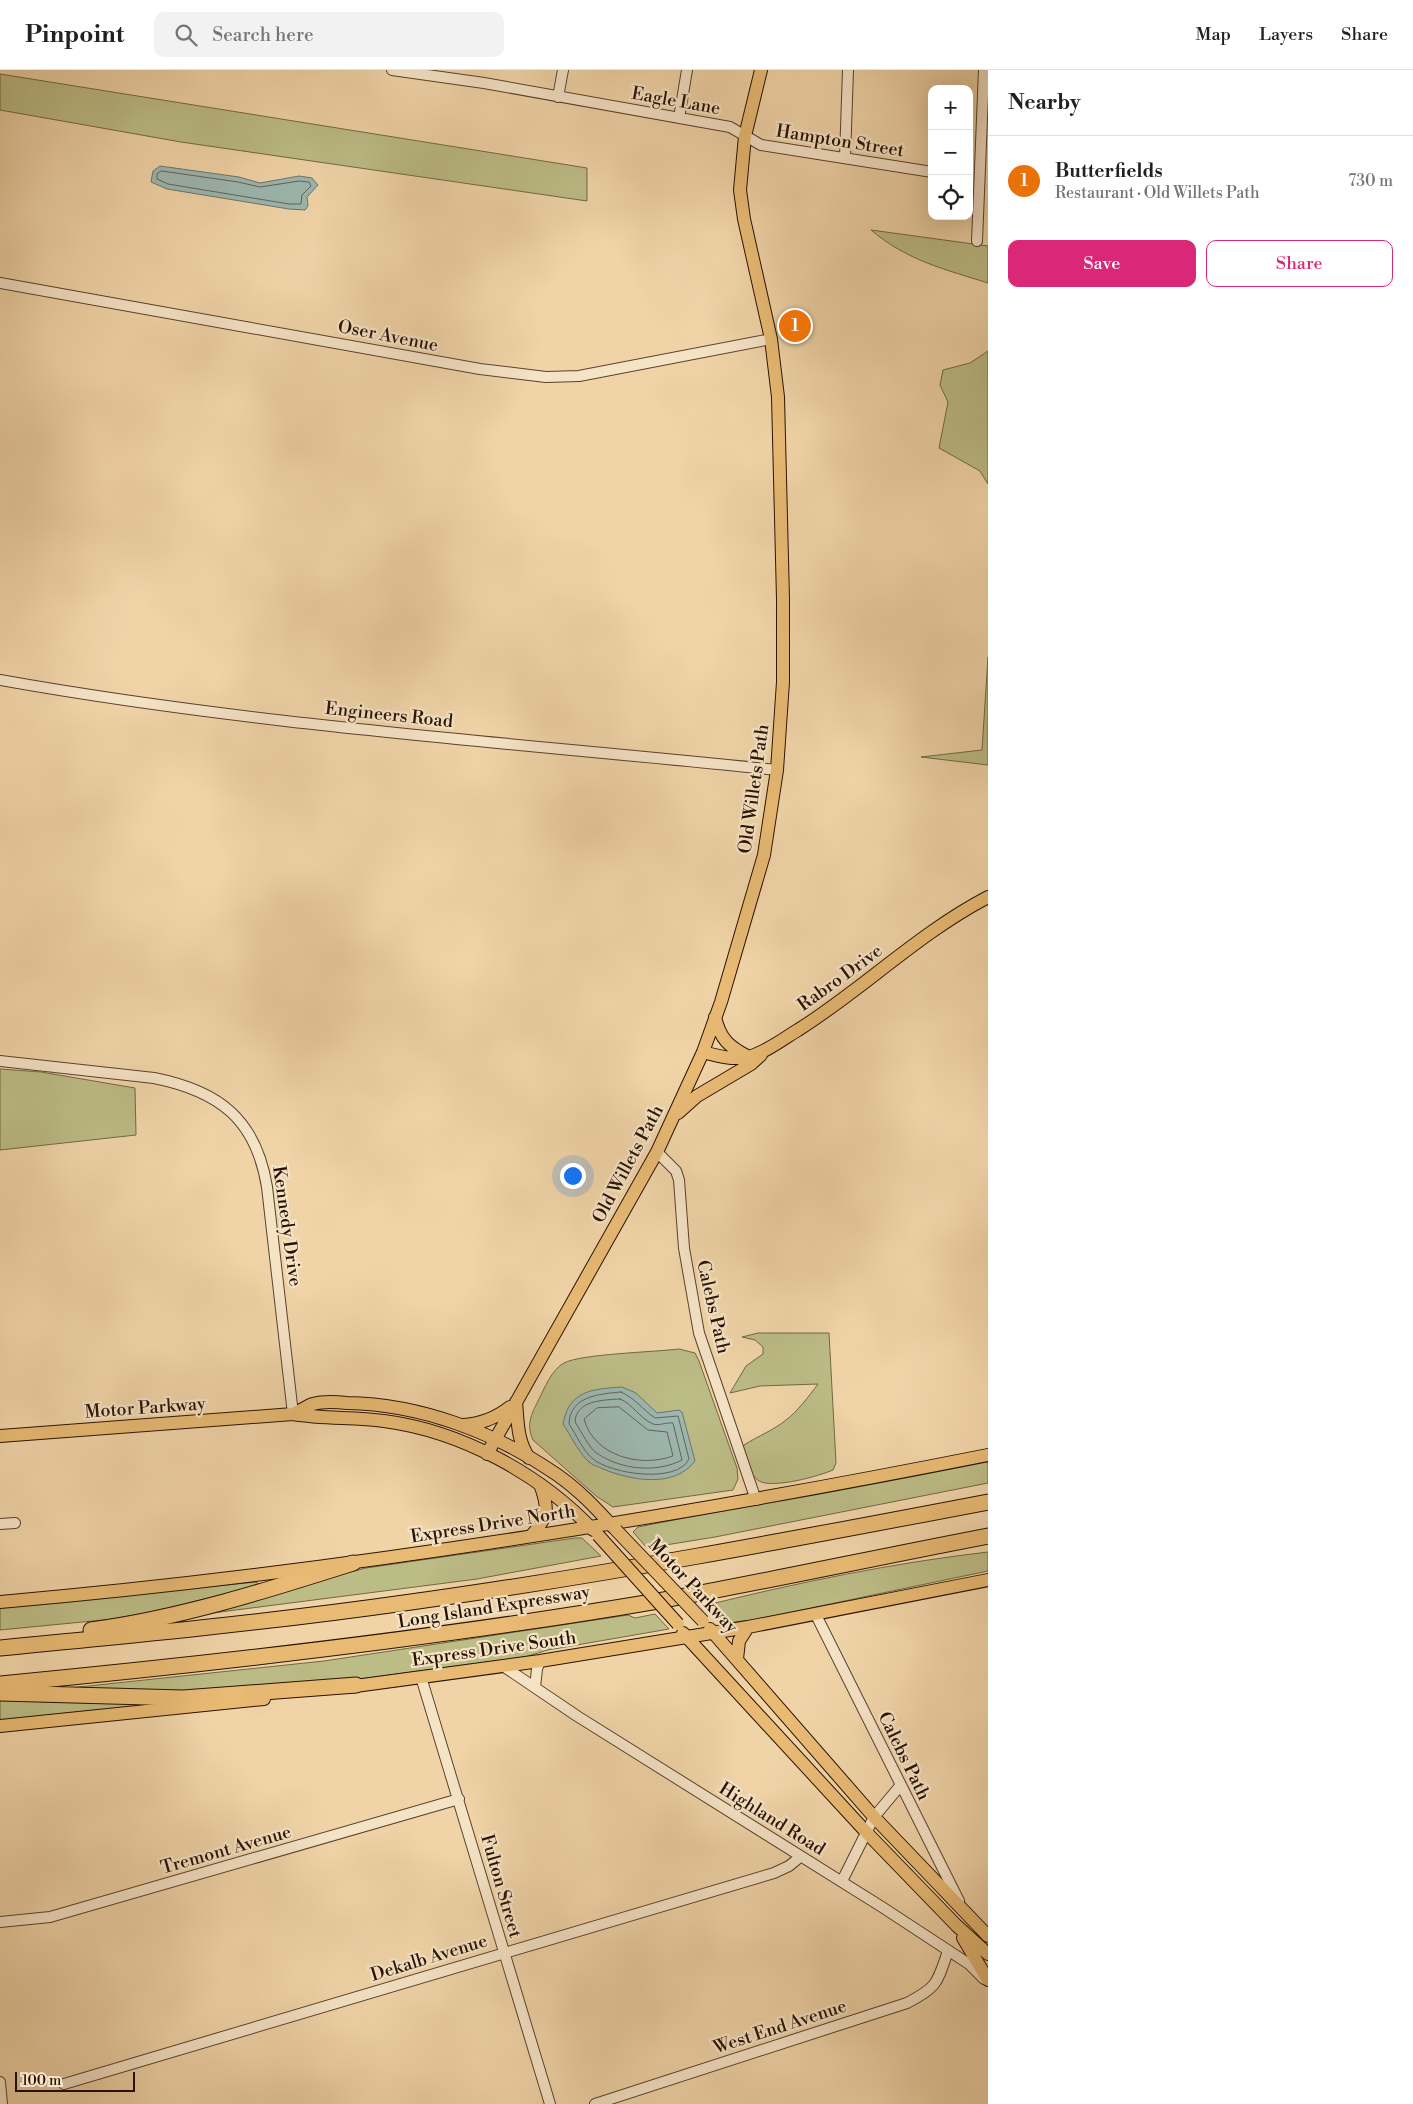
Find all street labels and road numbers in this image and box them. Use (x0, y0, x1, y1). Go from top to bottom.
street label: Eagle Lane (630, 82, 722, 120)
street label: Hampton Street (774, 120, 906, 163)
street label: Oser Avenue (336, 315, 440, 357)
street label: Engineers Road (324, 697, 455, 733)
street label: Old Willets Path (734, 723, 775, 855)
street label: Rabro Drive (793, 939, 887, 1017)
street label: Old Willets Path (587, 1101, 669, 1227)
street label: Kennedy Drive (267, 1164, 307, 1288)
street label: Calebs Path (691, 1258, 735, 1356)
street label: Motor Parkway (84, 1392, 207, 1424)
street label: Express Drive North (409, 1500, 577, 1548)
street label: Motor Parkway (643, 1534, 743, 1638)
street label: Long Island Expressway (396, 1580, 592, 1634)
street label: Express Drive South (410, 1626, 578, 1672)
street label: Calebs Path (873, 1708, 935, 1804)
street label: Highland Road (714, 1777, 830, 1861)
street label: Tremont Avenue (158, 1820, 294, 1880)
street label: Fulton Street (475, 1831, 527, 1941)
street label: Dekalb Avenue (368, 1929, 490, 1987)
street label: West End Avenue (709, 1995, 850, 2060)

